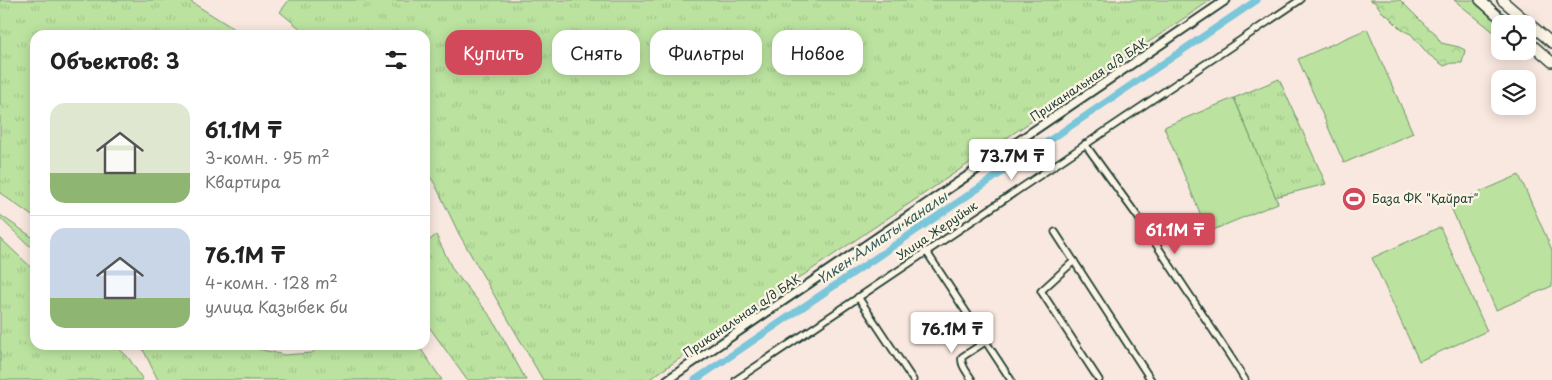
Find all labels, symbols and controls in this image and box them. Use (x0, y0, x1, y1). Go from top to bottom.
map controls (1491, 15, 1536, 115)
button: locate (1491, 15, 1536, 60)
chip: Купить (445, 30, 542, 75)
chip: Снять (552, 30, 640, 75)
chip: Фильтры (650, 30, 762, 75)
chip: Новое (772, 30, 863, 75)
street label: Приканальная а/д БАК (1026, 33, 1151, 125)
text: Объектов: 3 (50, 44, 180, 76)
icon: filters (382, 46, 410, 74)
button: layers (1491, 70, 1536, 115)
text: 61.1M ₸ (205, 113, 282, 145)
icon: home (90, 123, 150, 183)
pin: 73.7M ₸ (966, 138, 1058, 181)
text: 73.7M ₸ (980, 143, 1044, 167)
text: 3-комн. · 95 m² (205, 145, 330, 169)
text: Квартира (205, 169, 280, 193)
water label: Үлкен Алматы каналы (812, 185, 953, 289)
sports icon: База ФК "Қайрат" (1341, 186, 1367, 212)
place label: База ФК "Қайрат" (1372, 189, 1478, 207)
street label: Улица Жеруйык (892, 196, 981, 264)
pin: 61.1M ₸ (1129, 212, 1221, 255)
text: 61.1M ₸ (1146, 217, 1204, 241)
text: 76.1M ₸ (205, 238, 285, 270)
icon: home (90, 248, 150, 308)
street label: Приканальная а/д БАК (679, 269, 804, 361)
text: 4-комн. · 128 m² (205, 270, 338, 294)
text: улица Казыбек би (205, 294, 348, 318)
pin: 76.1M ₸ (906, 312, 998, 354)
text: 76.1M ₸ (921, 316, 983, 340)

